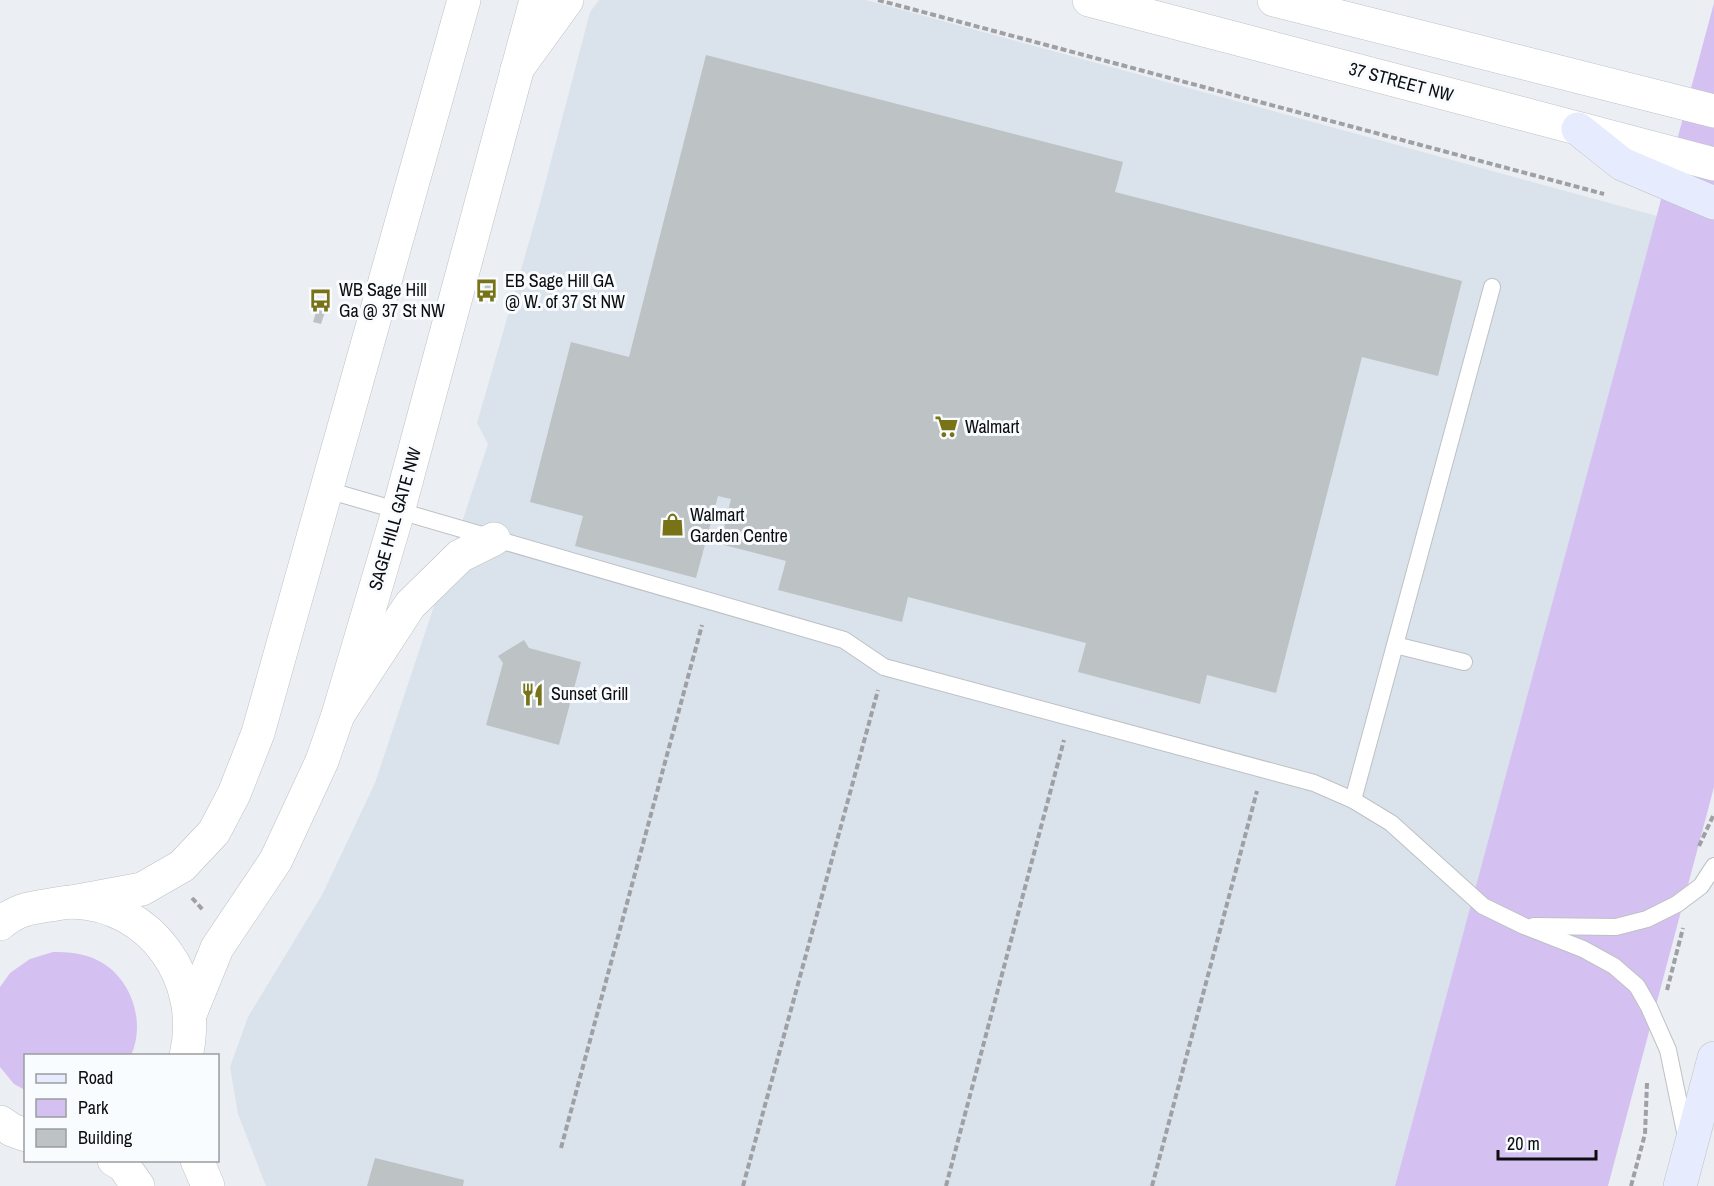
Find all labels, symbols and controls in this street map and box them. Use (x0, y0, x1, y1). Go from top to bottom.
street label: 37 STREET NW (1346, 56, 1456, 107)
place label: EB Sage Hill GA @ W. of 37 St NW (505, 268, 625, 314)
place label: WB Sage Hill Ga @ 37 St NW (339, 277, 445, 323)
bus stop icon: EB Sage Hill GA @ W. of 37 St NW (474, 278, 500, 304)
bus stop icon: WB Sage Hill Ga @ 37 St NW (308, 287, 334, 313)
supermarket icon: Walmart (934, 414, 960, 440)
place label: Walmart (965, 414, 1019, 439)
street label: SAGE HILL GATE NW (362, 444, 427, 593)
place label: Walmart Garden Centre (690, 502, 788, 548)
shop icon: Walmart Garden Centre (659, 512, 685, 538)
restaurant icon: Sunset Grill (520, 681, 546, 707)
place label: Sunset Grill (551, 681, 628, 706)
legend (24, 1054, 219, 1162)
text: Road (78, 1065, 113, 1090)
text: Park (78, 1095, 109, 1120)
scale bar (1498, 1123, 1596, 1161)
text: Building (78, 1125, 133, 1150)
text: 20 m (1507, 1131, 1540, 1156)

